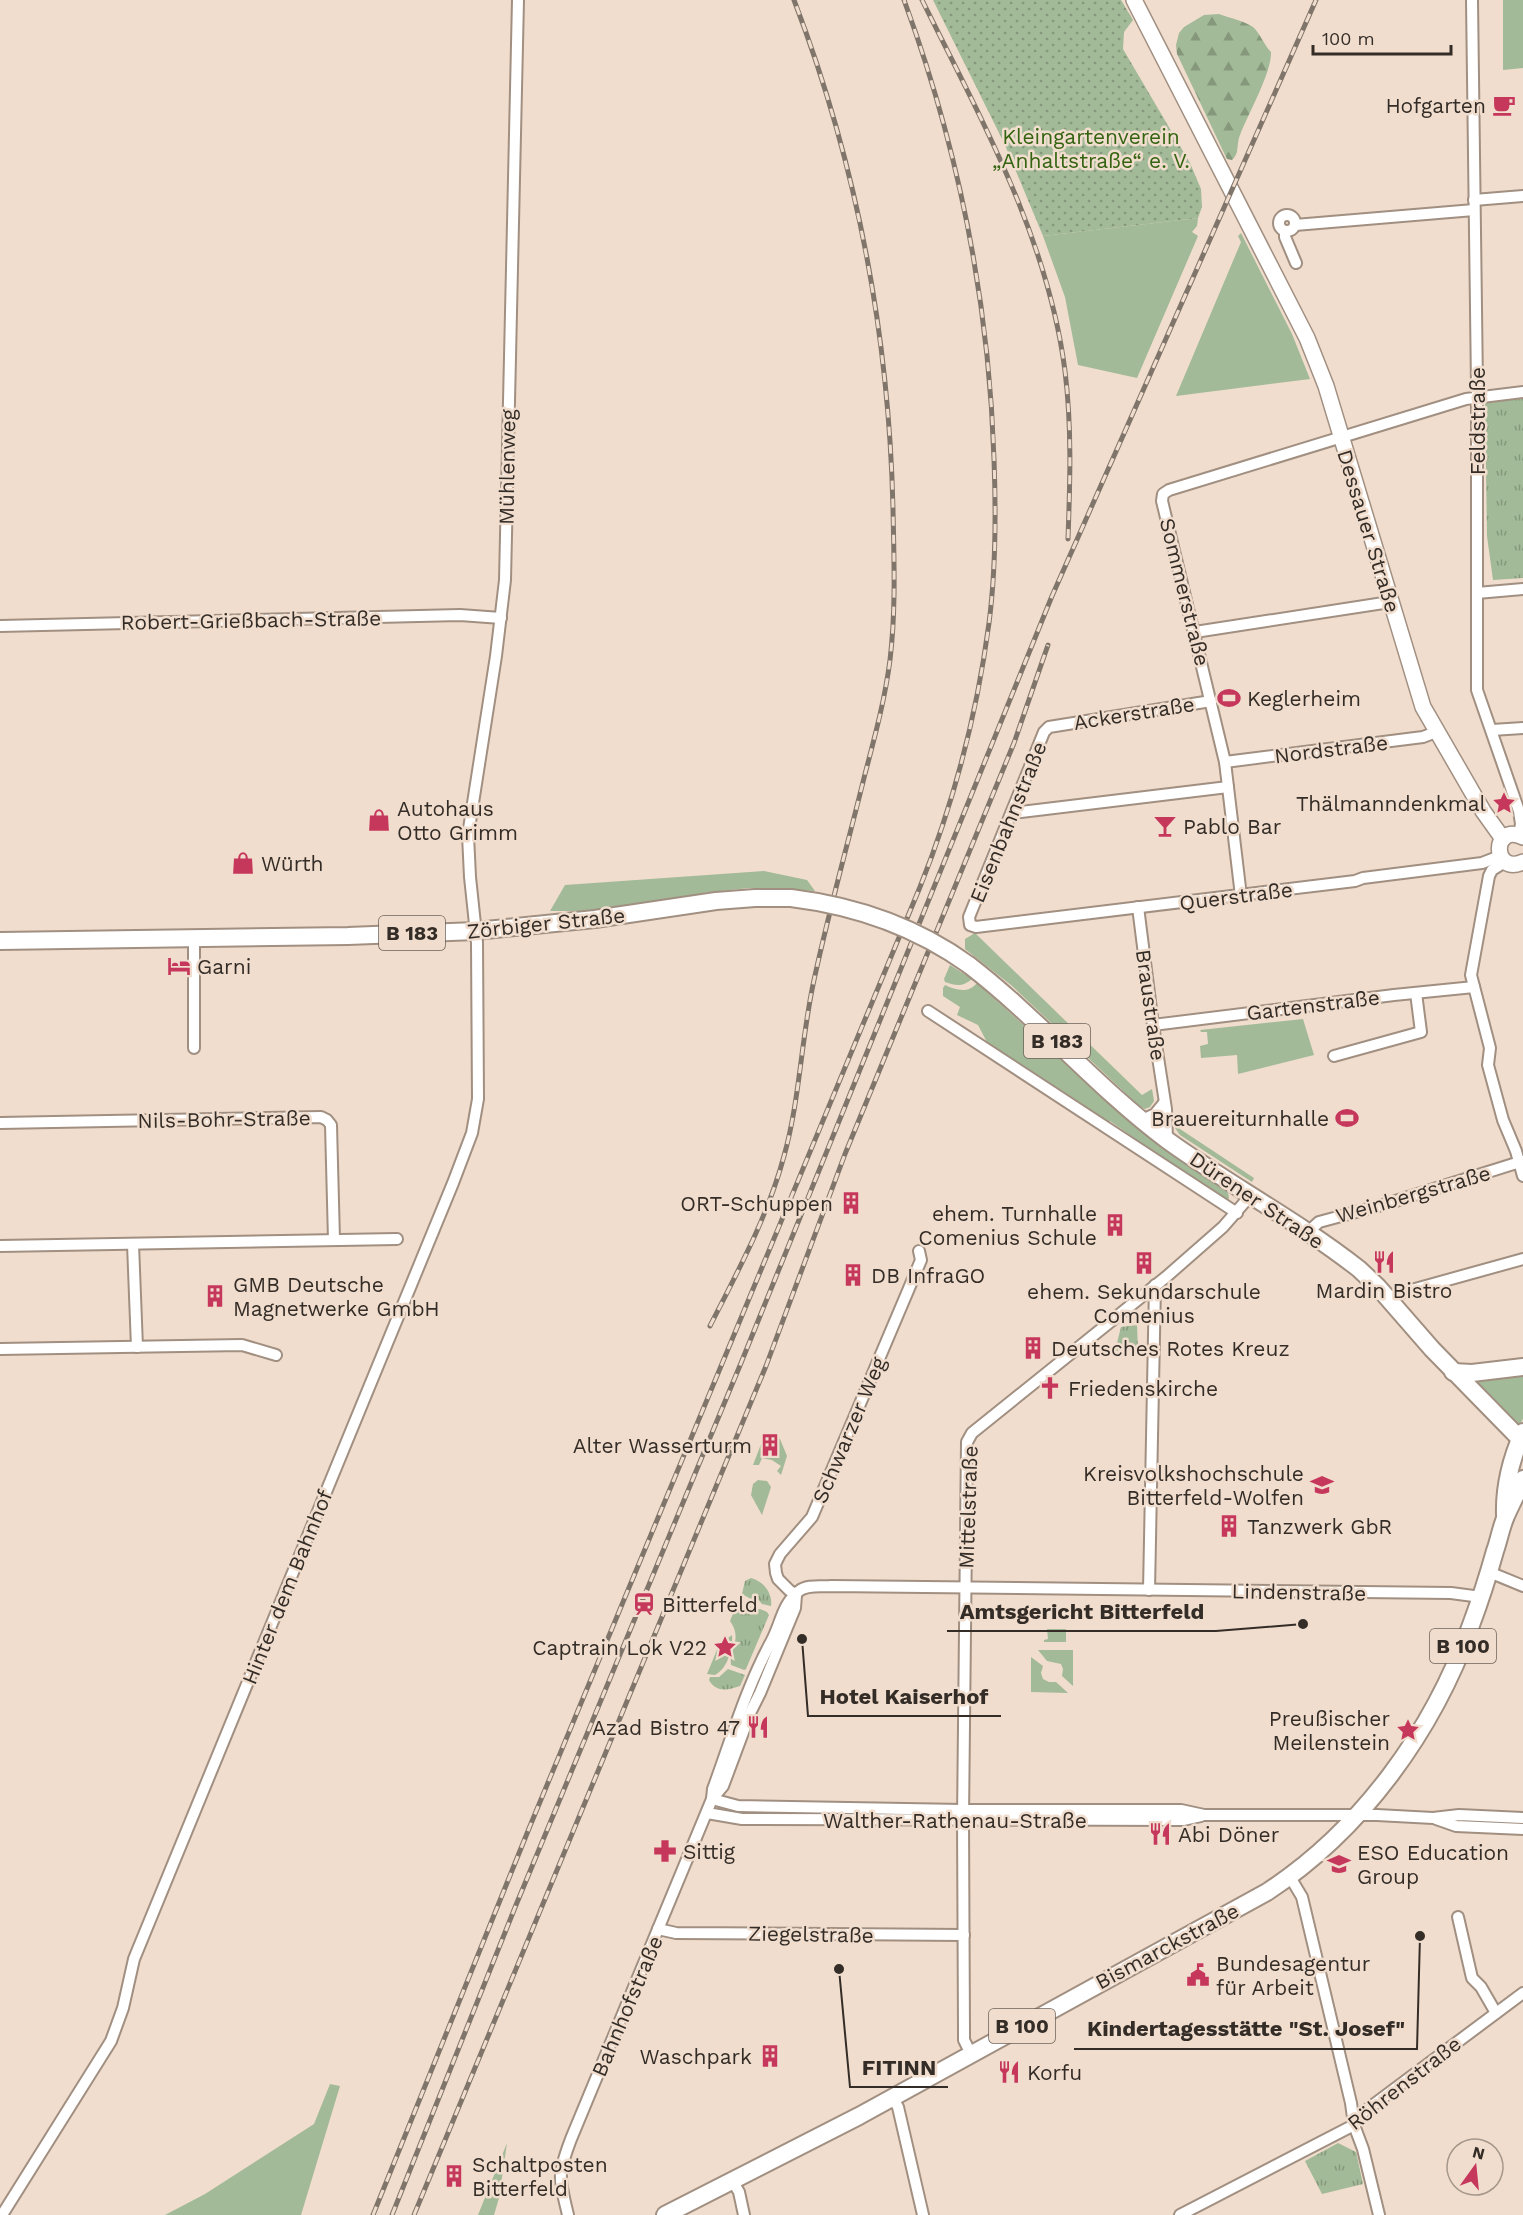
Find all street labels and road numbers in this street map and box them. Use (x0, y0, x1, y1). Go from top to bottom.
street label: Feldstraße (1465, 367, 1490, 475)
street label: Mühlenweg (493, 408, 521, 525)
street label: Dessauer Straße (1332, 446, 1406, 616)
street label: Sommerstraße (1155, 516, 1215, 668)
street label: Robert-Grießbach-Straße (120, 605, 382, 635)
street label: Ackerstraße (1072, 691, 1196, 735)
street label: Nordstraße (1273, 730, 1389, 768)
street label: Eisenbahnstraße (964, 738, 1052, 906)
street label: Querstraße (1178, 877, 1294, 915)
street label: Zörbiger Straße (466, 902, 626, 944)
road number: B 183 (379, 916, 445, 950)
street label: Braustraße (1131, 948, 1171, 1062)
street label: Gartenstraße (1245, 984, 1381, 1026)
road number: B 183 (1024, 1024, 1090, 1058)
street label: Nils-Bohr-Straße (137, 1105, 311, 1133)
street label: Dürener Straße (1185, 1146, 1329, 1254)
street label: Weinbergstraße (1333, 1160, 1493, 1228)
street label: Schwarzer Weg (807, 1352, 891, 1507)
street label: Mittelstraße (953, 1445, 983, 1569)
street label: Hinter dem Bahnhof (237, 1486, 337, 1688)
street label: Lindenstraße (1232, 1578, 1366, 1606)
road number: B 100 (1430, 1629, 1496, 1663)
street label: Walther-Rathenau-Straße (823, 1808, 1087, 1833)
street label: Bismarckstraße (1091, 1898, 1243, 1994)
street label: Ziegelstraße (748, 1920, 874, 1948)
street label: Bahnhofstraße (586, 1932, 668, 2080)
road number: B 100 (989, 2009, 1055, 2043)
street label: Röhrenstraße (1342, 2031, 1466, 2135)

